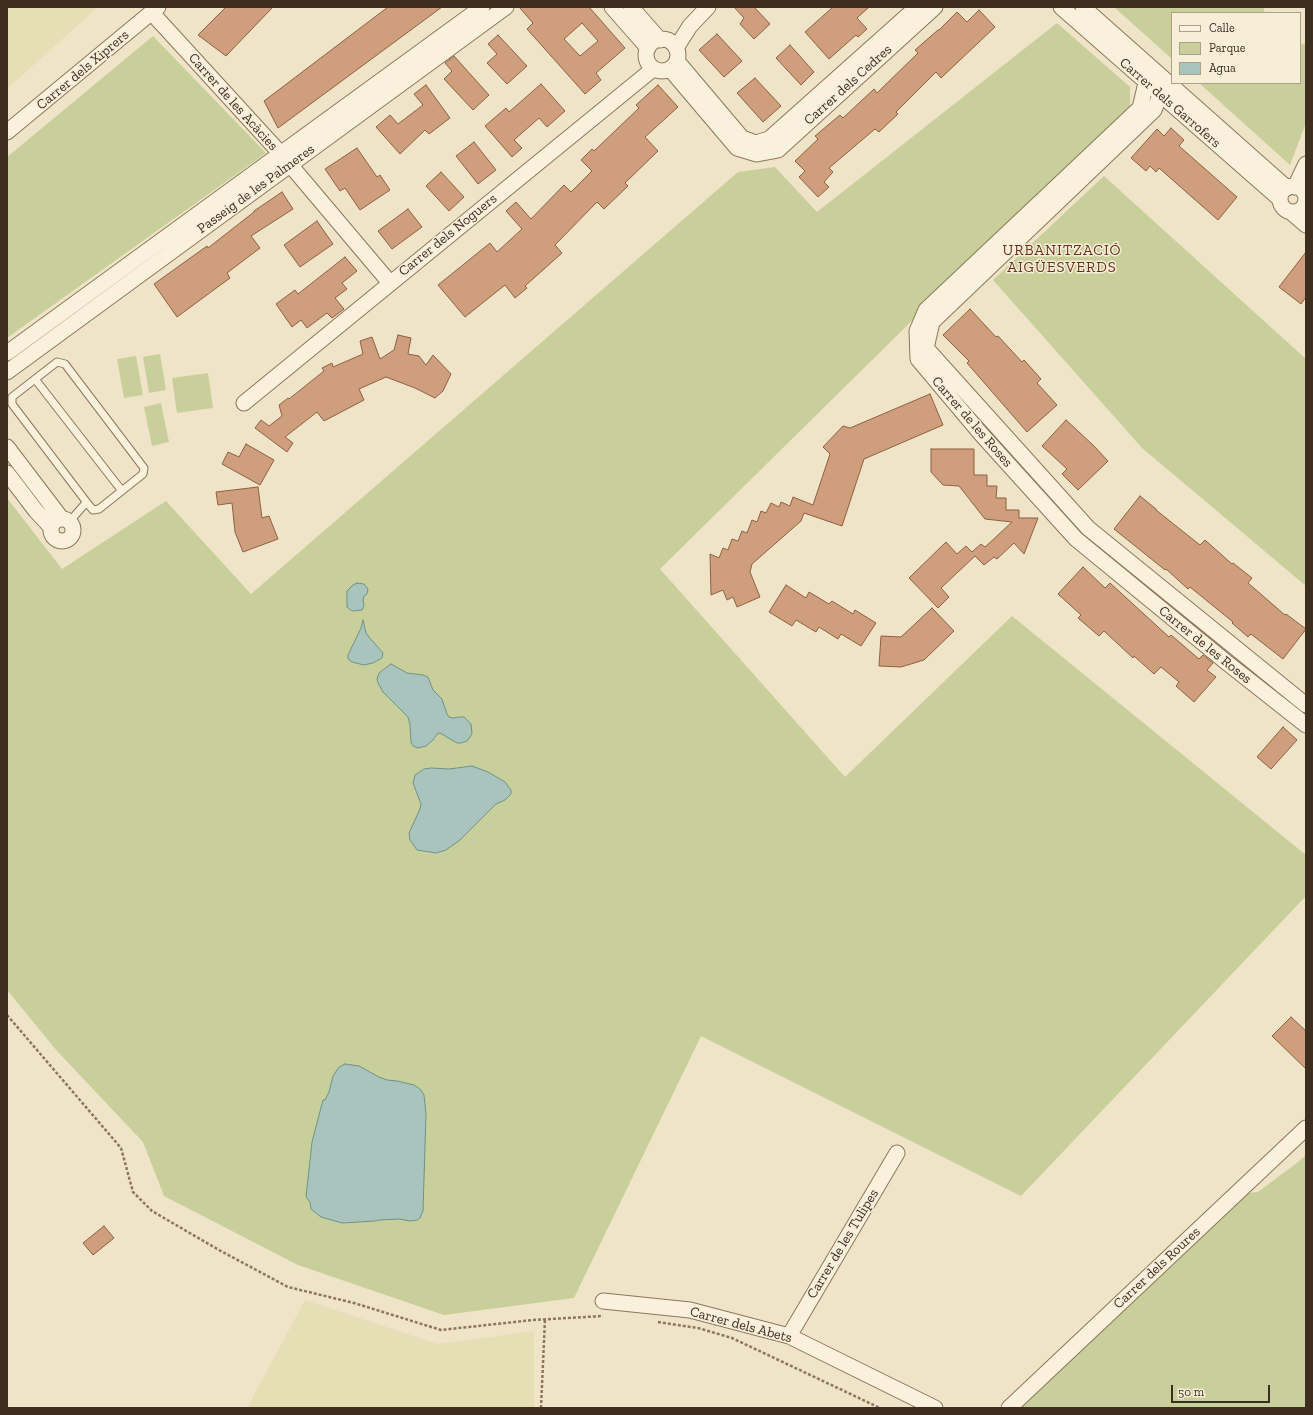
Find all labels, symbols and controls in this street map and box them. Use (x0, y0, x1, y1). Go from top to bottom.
legend (1171, 12, 1301, 84)
text: Calle (1209, 21, 1235, 35)
street label: Carrer dels Xiprers (33, 26, 133, 114)
street label: Carrer dels Cedres (801, 41, 895, 129)
text: Parque (1209, 41, 1245, 55)
street label: Carrer de les Acàcies (185, 50, 281, 154)
street label: Carrer dels Garrofers (1116, 54, 1224, 152)
text: Agua (1209, 61, 1236, 75)
street label: Passeig de les Palmeres (194, 141, 318, 237)
street label: Carrer dels Noguers (395, 190, 501, 280)
district label: URBANITZACIÓ AIGÜESVERDS (1003, 242, 1121, 277)
street label: Carrer de les Roses (928, 373, 1016, 471)
street label: Carrer de les Roses (1155, 602, 1255, 688)
street label: Carrer de les Tulipes (804, 1186, 882, 1302)
street label: Carrer dels Roures (1110, 1223, 1204, 1313)
street label: Carrer dels Abets (688, 1303, 794, 1347)
scale bar (1173, 1377, 1272, 1403)
text: 50 m (1178, 1385, 1204, 1399)

